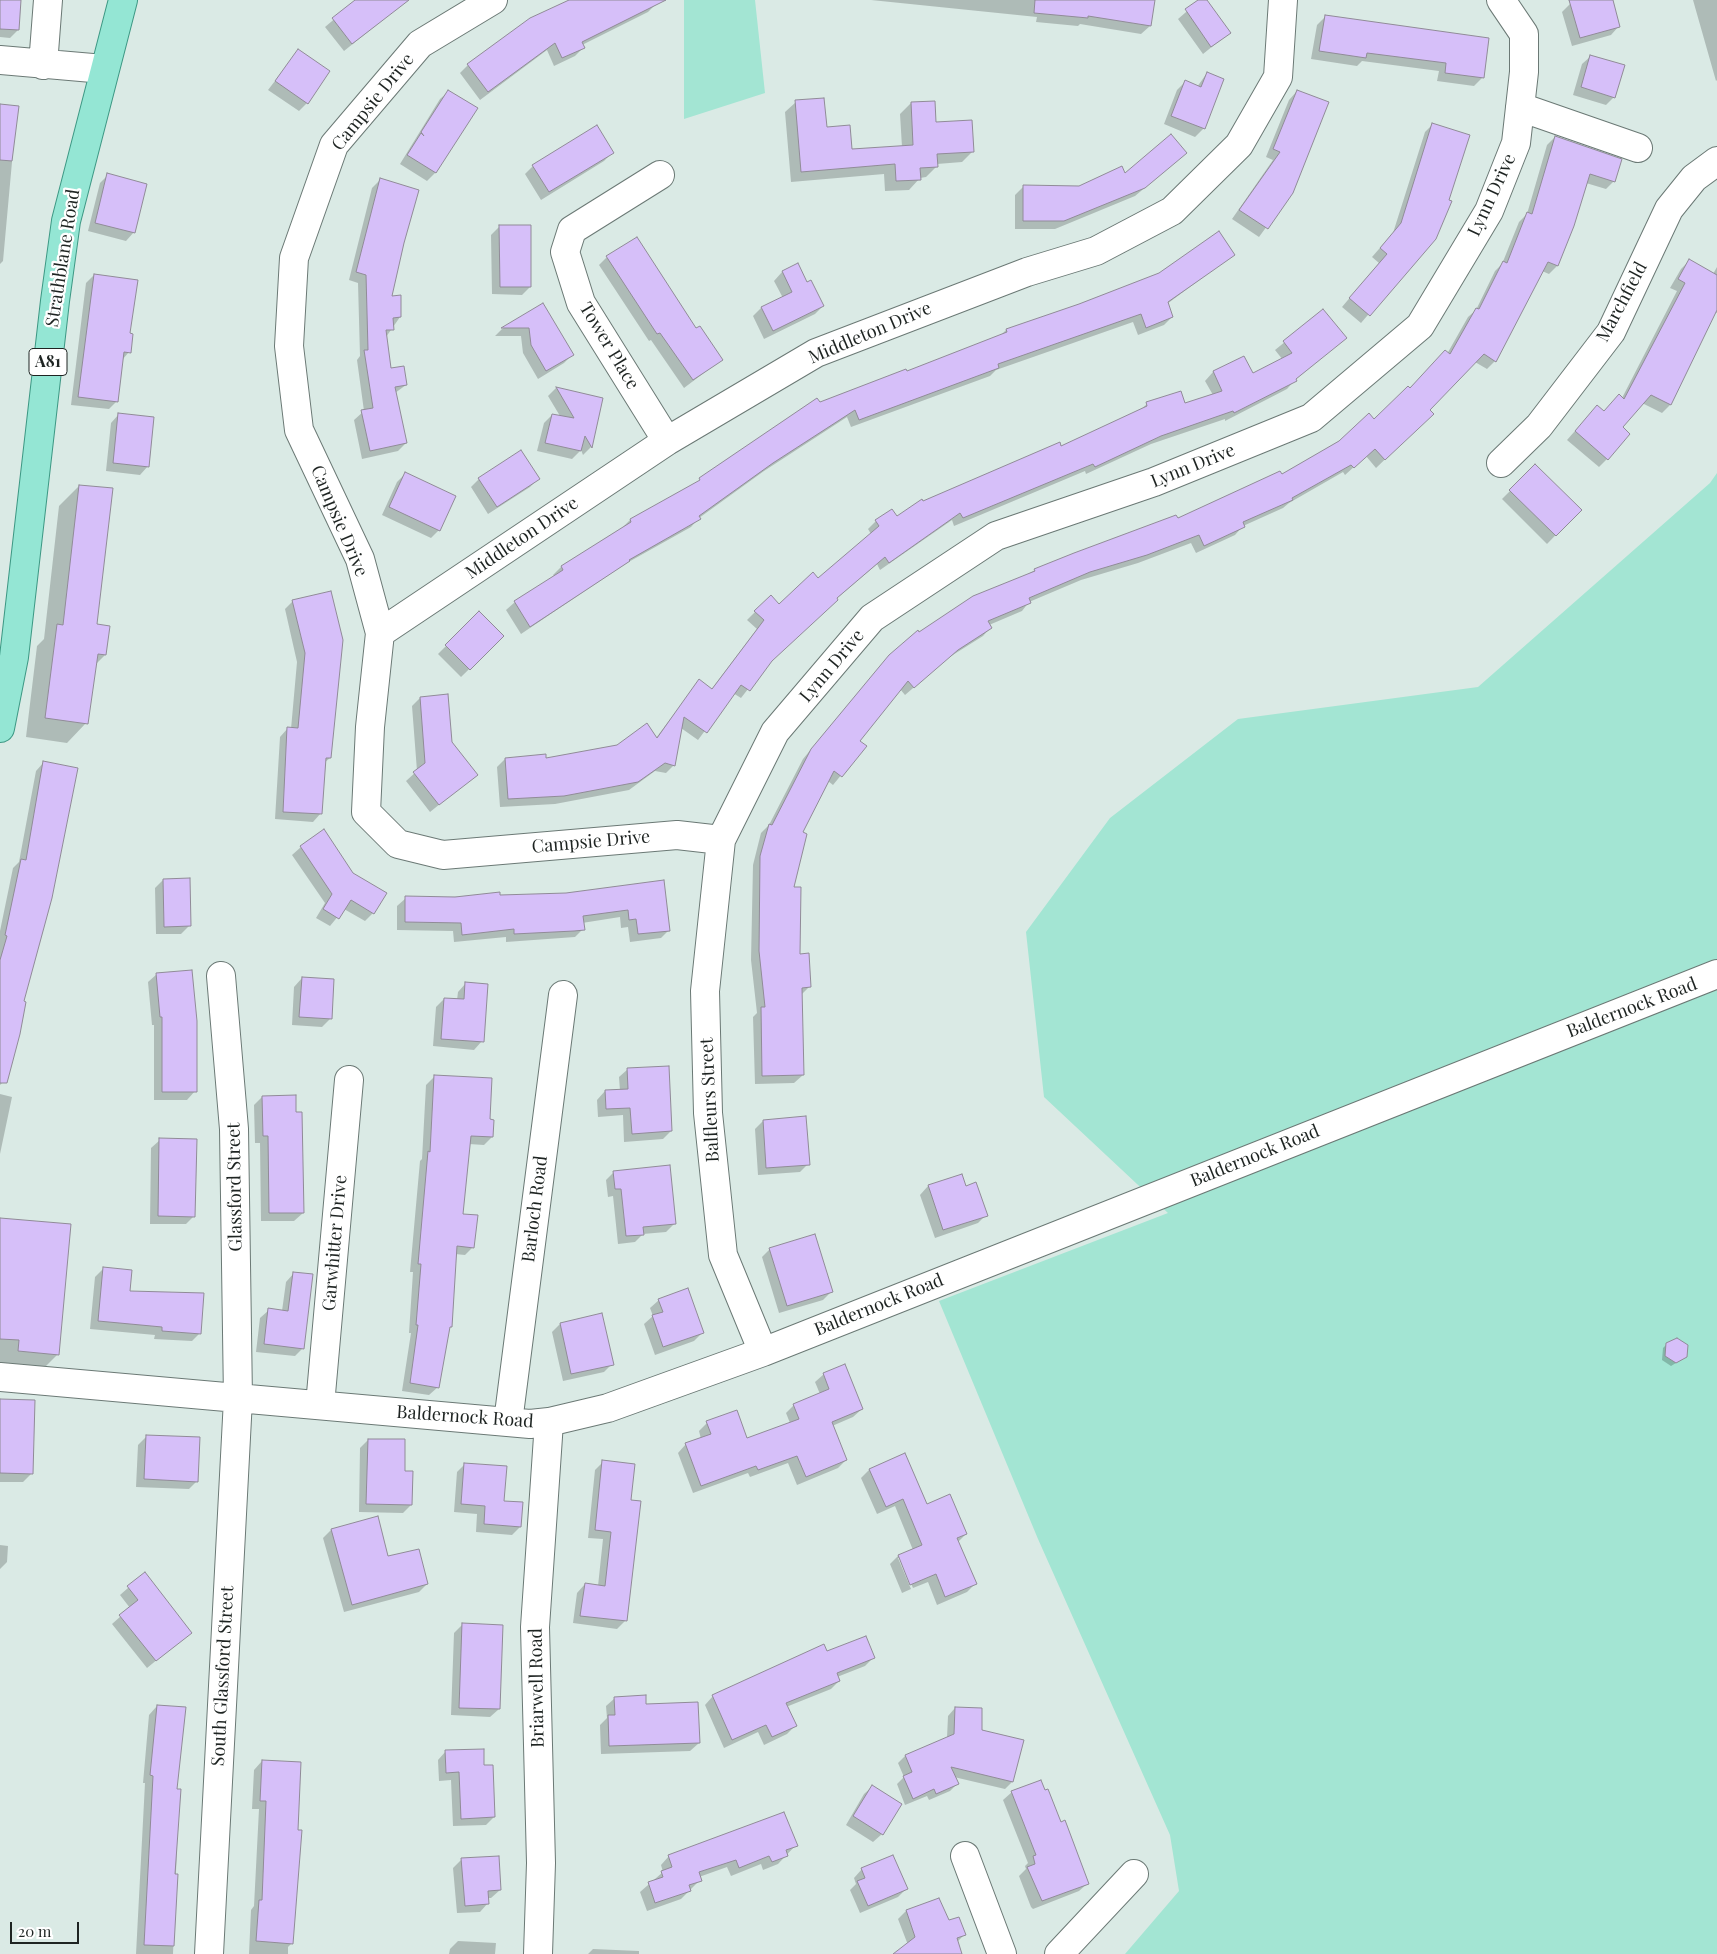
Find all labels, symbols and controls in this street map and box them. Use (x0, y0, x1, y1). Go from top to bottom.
street label: Campsie Drive (327, 49, 419, 155)
street label: Lynn Drive (1463, 150, 1521, 240)
street label: Strathblane Road (41, 187, 85, 329)
street label: Marchfield (1592, 258, 1652, 346)
street label: Middleton Drive (805, 297, 935, 369)
street label: Tower Place (575, 299, 643, 393)
road number: A81 (29, 348, 67, 376)
street label: Lynn Drive (1148, 439, 1238, 493)
street label: Campsie Drive (306, 462, 372, 580)
street label: Middleton Drive (461, 492, 583, 584)
street label: Lynn Drive (795, 625, 869, 707)
street label: Campsie Drive (531, 826, 651, 858)
street label: Baldernock Road (1564, 973, 1700, 1043)
street label: Balfleurs Street (696, 1037, 724, 1163)
street label: Baldernock Road (1187, 1120, 1323, 1192)
street label: Glassford Street (223, 1122, 247, 1252)
street label: Barloch Road (518, 1154, 552, 1264)
street label: Garwhitter Drive (318, 1174, 352, 1312)
street label: Baldernock Road (811, 1269, 947, 1341)
street label: Baldernock Road (396, 1401, 534, 1433)
street label: South Glassford Street (207, 1585, 239, 1767)
street label: Briarwell Road (525, 1628, 549, 1748)
scale bar (12, 1912, 81, 1944)
text: 20 m (18, 1921, 51, 1941)

